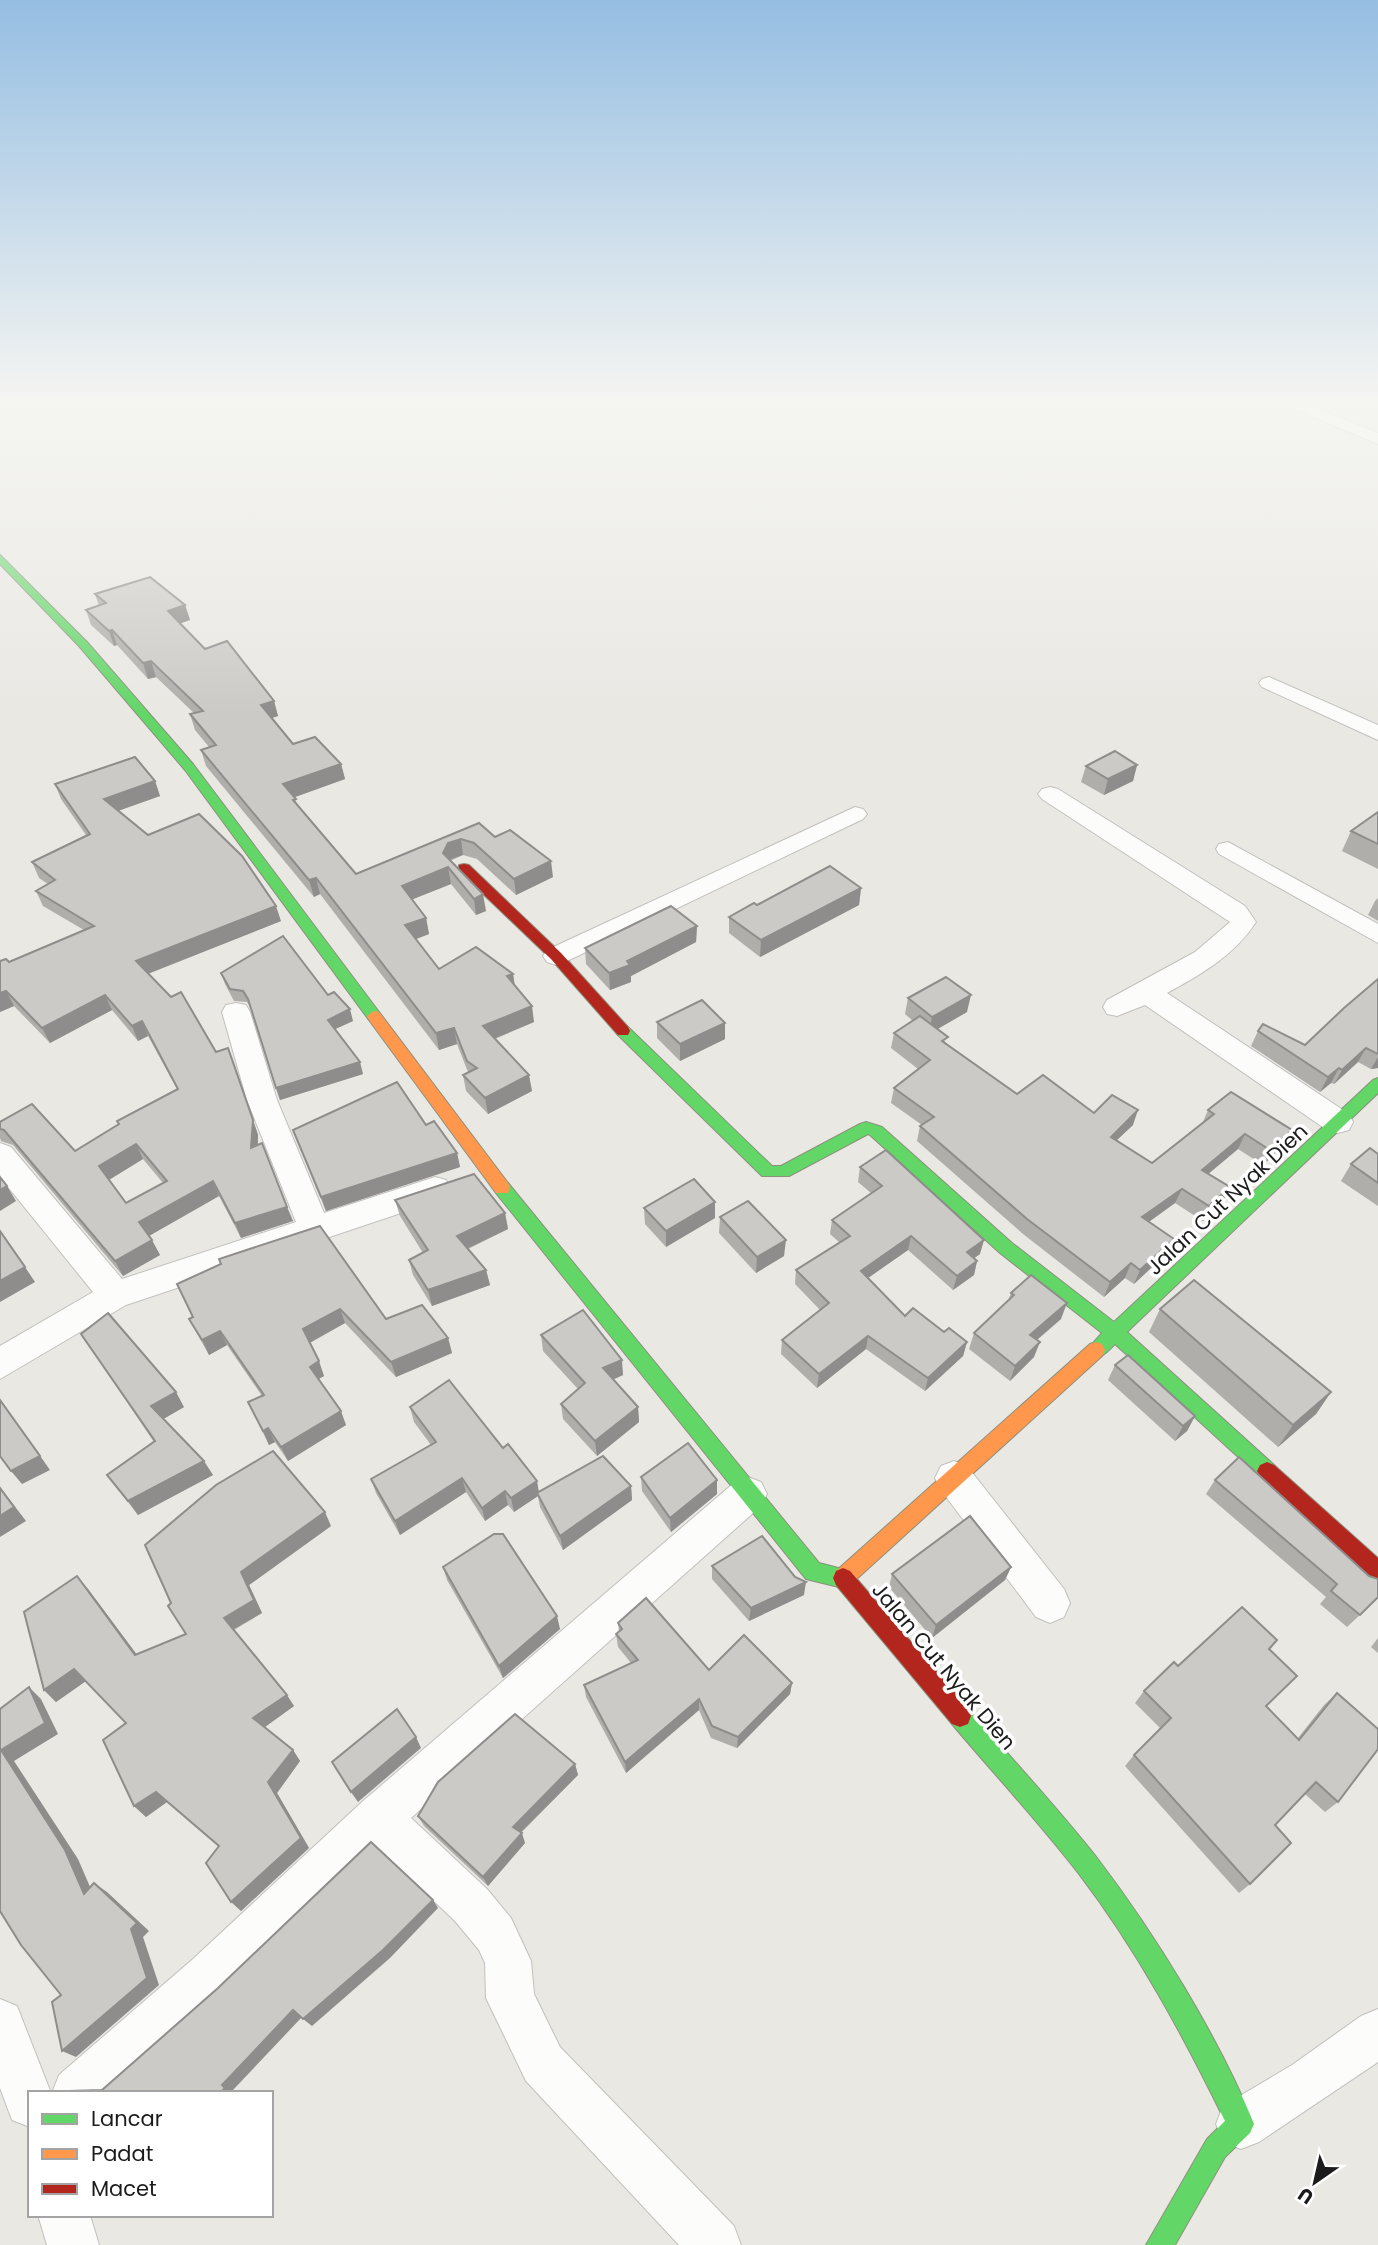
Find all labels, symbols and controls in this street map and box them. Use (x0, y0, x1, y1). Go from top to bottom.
street label: Jalan Cut Nyak Dien (1140, 1117, 1314, 1281)
street label: Jalan Cut Nyak Dien (865, 1576, 1023, 1756)
legend (28, 2091, 273, 2217)
text: Lancar (91, 2104, 163, 2133)
text: Padat (91, 2139, 153, 2168)
north arrow (1280, 2147, 1350, 2217)
text: Macet (91, 2174, 157, 2203)
text: U (1293, 2181, 1319, 2211)

